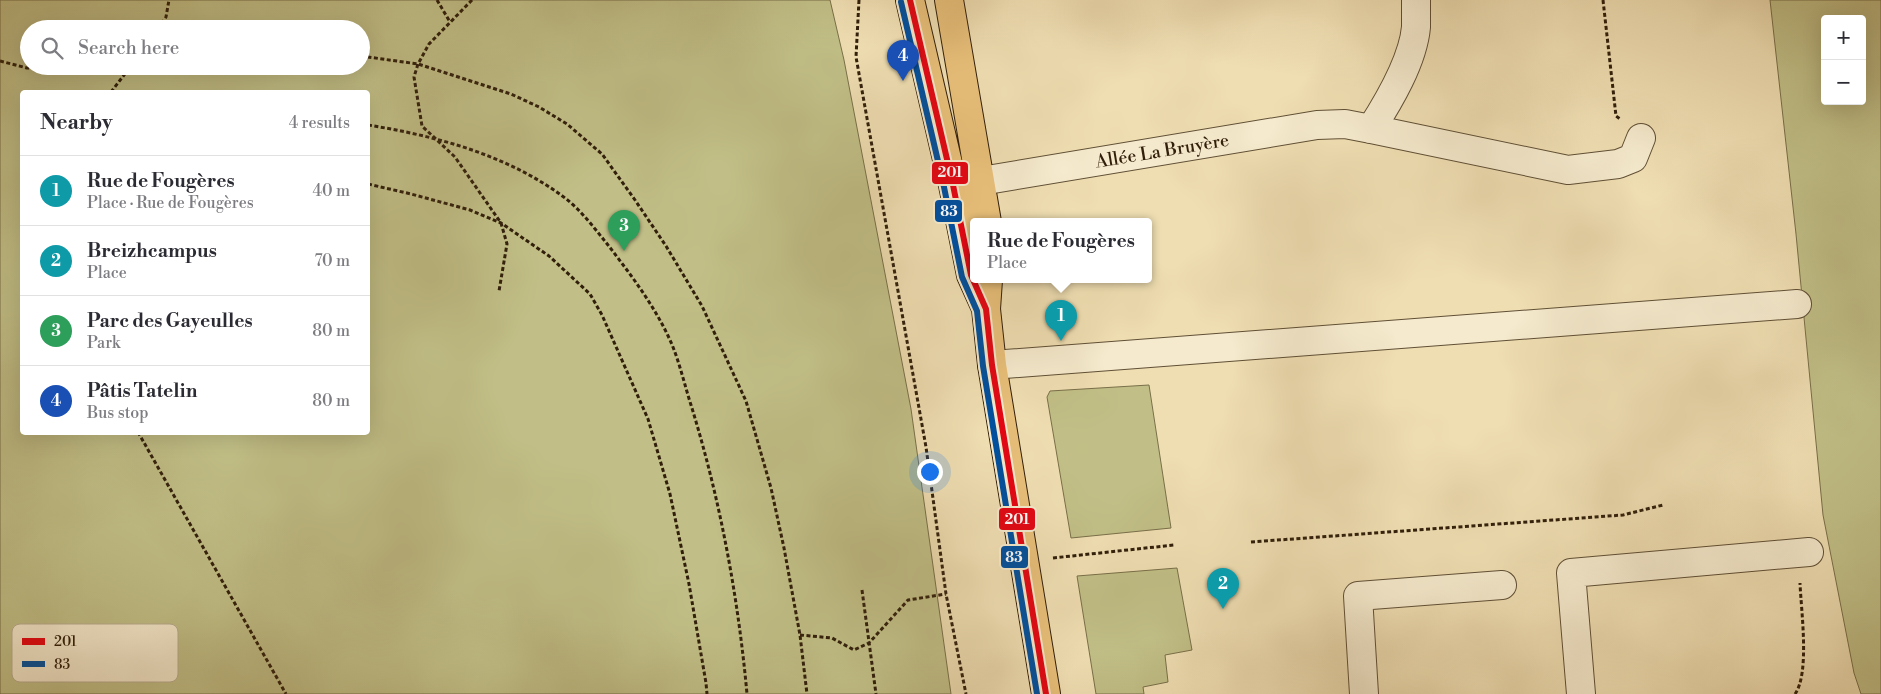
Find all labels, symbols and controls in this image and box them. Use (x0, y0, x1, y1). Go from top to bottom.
map controls (1821, 15, 1866, 105)
button: + (1821, 15, 1866, 60)
search box (20, 20, 370, 75)
icon: search (38, 34, 66, 62)
text: Search here (78, 36, 179, 60)
pin: 4 (887, 40, 919, 81)
button: − (1821, 60, 1866, 105)
text: Nearby (40, 110, 113, 136)
text: 4 results (289, 113, 350, 133)
street label: Allée La Bruyère (1093, 128, 1231, 173)
line badge: 201 (931, 161, 969, 185)
text: 201 (937, 164, 963, 182)
text: Rue de Fougères (87, 169, 235, 193)
text: 1 (52, 181, 60, 201)
text: 40 m (313, 181, 350, 201)
text: Place · Rue de Fougères (87, 193, 254, 213)
line badge: 83 (934, 199, 963, 223)
text: 83 (940, 203, 958, 221)
pin: 3 (608, 210, 640, 251)
popup (970, 218, 1152, 283)
text: Rue de Fougères (987, 229, 1135, 253)
text: Breizhcampus (87, 239, 217, 263)
text: 2 (51, 251, 61, 271)
text: 70 m (314, 251, 350, 271)
text: Place (987, 253, 1027, 273)
text: Place (87, 263, 127, 283)
pin: 1 (1045, 300, 1077, 341)
text: Parc des Gayeulles (87, 309, 253, 333)
text: 3 (51, 321, 61, 341)
text: 80 m (312, 321, 350, 341)
text: Park (87, 333, 120, 353)
text: Pâtis Tatelin (87, 379, 197, 403)
text: 4 (51, 391, 61, 411)
text: 80 m (312, 391, 350, 411)
text: Bus stop (87, 403, 149, 423)
your location (917, 459, 943, 485)
line badge: 201 (998, 507, 1036, 531)
text: 201 (1004, 511, 1030, 529)
line badge: 83 (1000, 545, 1029, 569)
text: 83 (1005, 549, 1023, 567)
pin: 2 (1207, 568, 1239, 609)
legend (12, 624, 178, 682)
text: 201 (54, 633, 77, 651)
text: 83 (54, 656, 71, 674)

